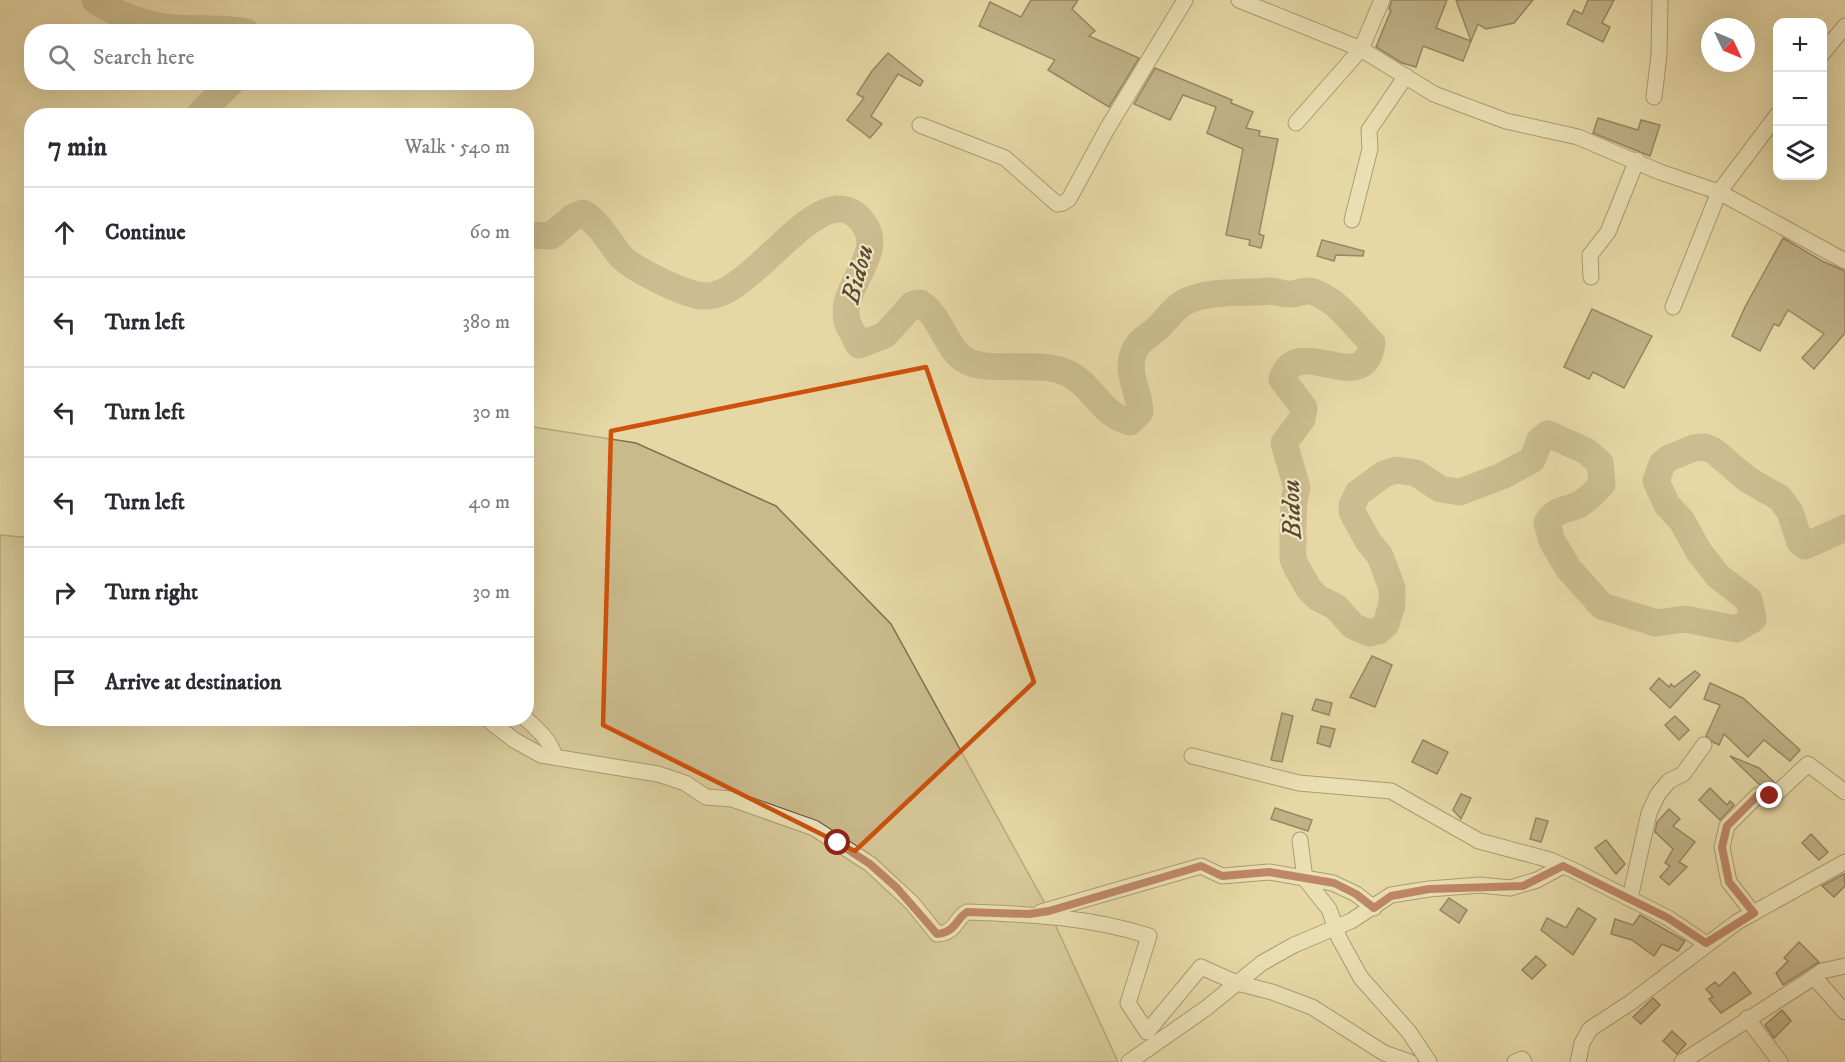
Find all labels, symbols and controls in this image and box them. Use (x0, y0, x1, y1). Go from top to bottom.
north arrow (1701, 18, 1755, 72)
map controls (1773, 18, 1827, 180)
button: + (1773, 18, 1827, 72)
search box (24, 24, 534, 90)
icon: search (45, 41, 78, 74)
text: Search here (93, 44, 195, 71)
button: − (1773, 72, 1827, 126)
button: layers (1773, 126, 1827, 180)
text: 7 min (48, 131, 107, 164)
text: Walk · 540 m (405, 135, 510, 160)
icon: ahead (48, 216, 81, 249)
text: Continue (105, 219, 186, 246)
text: 60 m (470, 220, 510, 245)
water label: Bidou (834, 241, 882, 308)
icon: left (48, 306, 81, 339)
text: Turn left (105, 309, 185, 336)
text: 380 m (462, 310, 510, 335)
icon: left (48, 396, 81, 429)
text: Turn left (105, 399, 185, 426)
text: 30 m (472, 400, 510, 425)
water label: Bidou (1274, 479, 1310, 540)
icon: left (48, 486, 81, 519)
text: Turn left (105, 489, 185, 516)
text: 40 m (468, 490, 510, 515)
icon: right (48, 576, 81, 609)
text: Turn right (105, 579, 198, 606)
text: 30 m (472, 580, 510, 605)
icon: arrive (48, 666, 81, 699)
text: Arrive at destination (105, 669, 282, 696)
route end (1756, 782, 1782, 808)
route start (824, 829, 850, 855)

